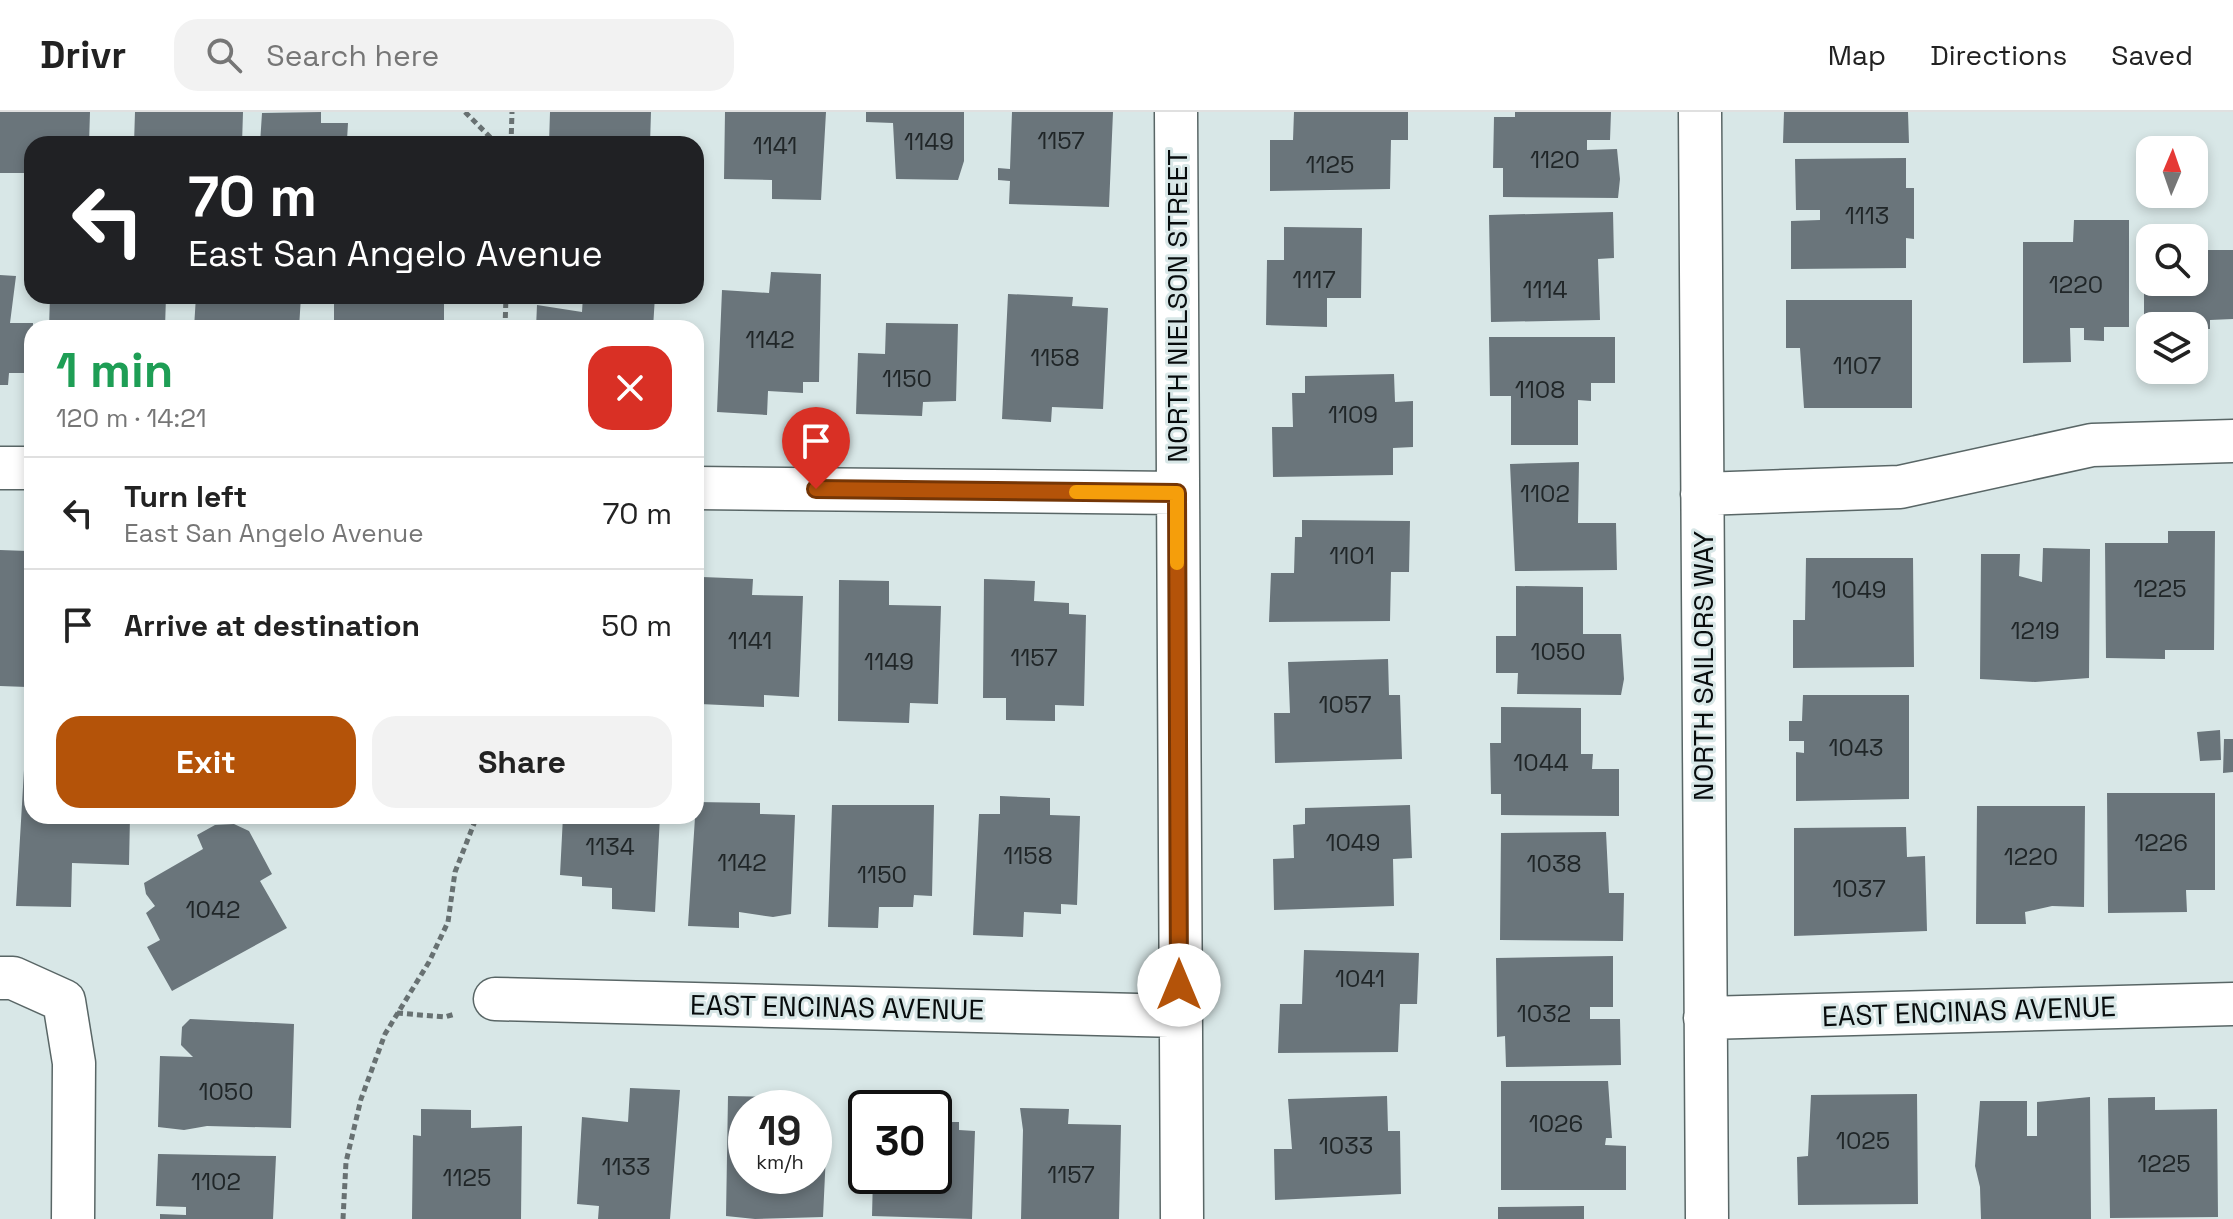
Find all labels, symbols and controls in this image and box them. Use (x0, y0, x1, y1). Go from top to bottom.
search box (174, 19, 734, 91)
text: Drivr (40, 31, 126, 79)
icon: search (202, 33, 246, 77)
text: Search here (266, 36, 439, 75)
text: Map (1828, 37, 1886, 73)
text: Directions (1930, 37, 2067, 73)
text: Saved (2111, 37, 2193, 73)
house number: 1157 (1037, 125, 1085, 156)
house number: 1149 (904, 126, 954, 157)
house number: 1141 (753, 130, 797, 161)
north arrow (2136, 136, 2208, 208)
map controls (2136, 136, 2208, 384)
house number: 1120 (1530, 144, 1580, 175)
street label: NORTH NIELSON STREET (1159, 149, 1195, 463)
house number: 1125 (1306, 149, 1354, 180)
text: 70 m (188, 161, 317, 232)
icon: left (56, 168, 160, 272)
house number: 1113 (1845, 200, 1889, 231)
button: search (2136, 224, 2208, 296)
text: East San Angelo Avenue (188, 231, 603, 277)
house number: 1117 (1292, 264, 1336, 295)
house number: 1220 (2049, 269, 2103, 300)
house number: 1114 (1522, 274, 1568, 305)
button: layers (2136, 312, 2208, 384)
house number: 1142 (745, 324, 795, 355)
text: 1 min (56, 340, 173, 401)
house number: 1158 (1030, 342, 1080, 373)
button: close (588, 346, 672, 430)
house number: 1107 (1833, 350, 1881, 381)
house number: 1150 (882, 363, 932, 394)
house number: 1108 (1515, 374, 1565, 405)
house number: 1109 (1328, 399, 1378, 430)
text: 120 m · 14:21 (56, 401, 207, 435)
pin (782, 407, 850, 489)
icon: arrive (794, 419, 838, 463)
text: Turn left (124, 477, 247, 516)
house number: 1102 (1520, 478, 1570, 509)
icon: left (56, 491, 100, 535)
text: 70 m (603, 494, 672, 533)
text: East San Angelo Avenue (124, 516, 424, 550)
street label: NORTH SAILORS WAY (1685, 531, 1721, 801)
house number: 1101 (1329, 540, 1375, 571)
house number: 1225 (2133, 573, 2187, 604)
house number: 1049 (1831, 574, 1887, 605)
icon: arrive (56, 603, 100, 647)
text: Arrive at destination (124, 606, 420, 645)
text: 50 m (601, 606, 672, 645)
house number: 1219 (2010, 615, 2060, 646)
house number: 1141 (728, 625, 772, 656)
house number: 1050 (1530, 636, 1586, 667)
house number: 1157 (1010, 642, 1058, 673)
house number: 1149 (864, 646, 914, 677)
house number: 1057 (1318, 689, 1372, 720)
button: Exit (56, 716, 356, 808)
button: Share (372, 716, 672, 808)
house number: 1043 (1829, 732, 1883, 763)
house number: 1044 (1513, 747, 1569, 778)
house number: 1049 (1325, 827, 1381, 858)
house number: 1226 (2134, 827, 2188, 858)
house number: 1134 (585, 831, 635, 862)
house number: 1158 (1003, 840, 1053, 871)
house number: 1220 (2004, 841, 2058, 872)
house number: 1142 (717, 847, 767, 878)
house number: 1038 (1527, 848, 1581, 879)
house number: 1150 (857, 859, 907, 890)
house number: 1037 (1832, 873, 1886, 904)
house number: 1042 (186, 894, 240, 925)
position arrow (1137, 943, 1221, 1027)
house number: 1041 (1335, 963, 1385, 994)
street label: EAST ENCINAS AVENUE (690, 986, 984, 1028)
street label: EAST ENCINAS AVENUE (1821, 988, 2117, 1034)
house number: 1032 (1517, 998, 1571, 1029)
house number: 1050 (198, 1076, 254, 1107)
speed limit sign: 30 (848, 1090, 952, 1194)
text: 19 (759, 1106, 801, 1157)
house number: 1026 (1529, 1108, 1583, 1139)
house number: 1025 (1836, 1125, 1890, 1156)
house number: 1033 (1319, 1130, 1373, 1161)
house number: 1225 (2137, 1148, 2191, 1179)
text: km/h (756, 1149, 804, 1175)
house number: 1133 (601, 1151, 651, 1182)
house number: 1157 (1047, 1159, 1095, 1190)
house number: 1125 (443, 1162, 491, 1193)
house number: 1102 (191, 1166, 241, 1197)

